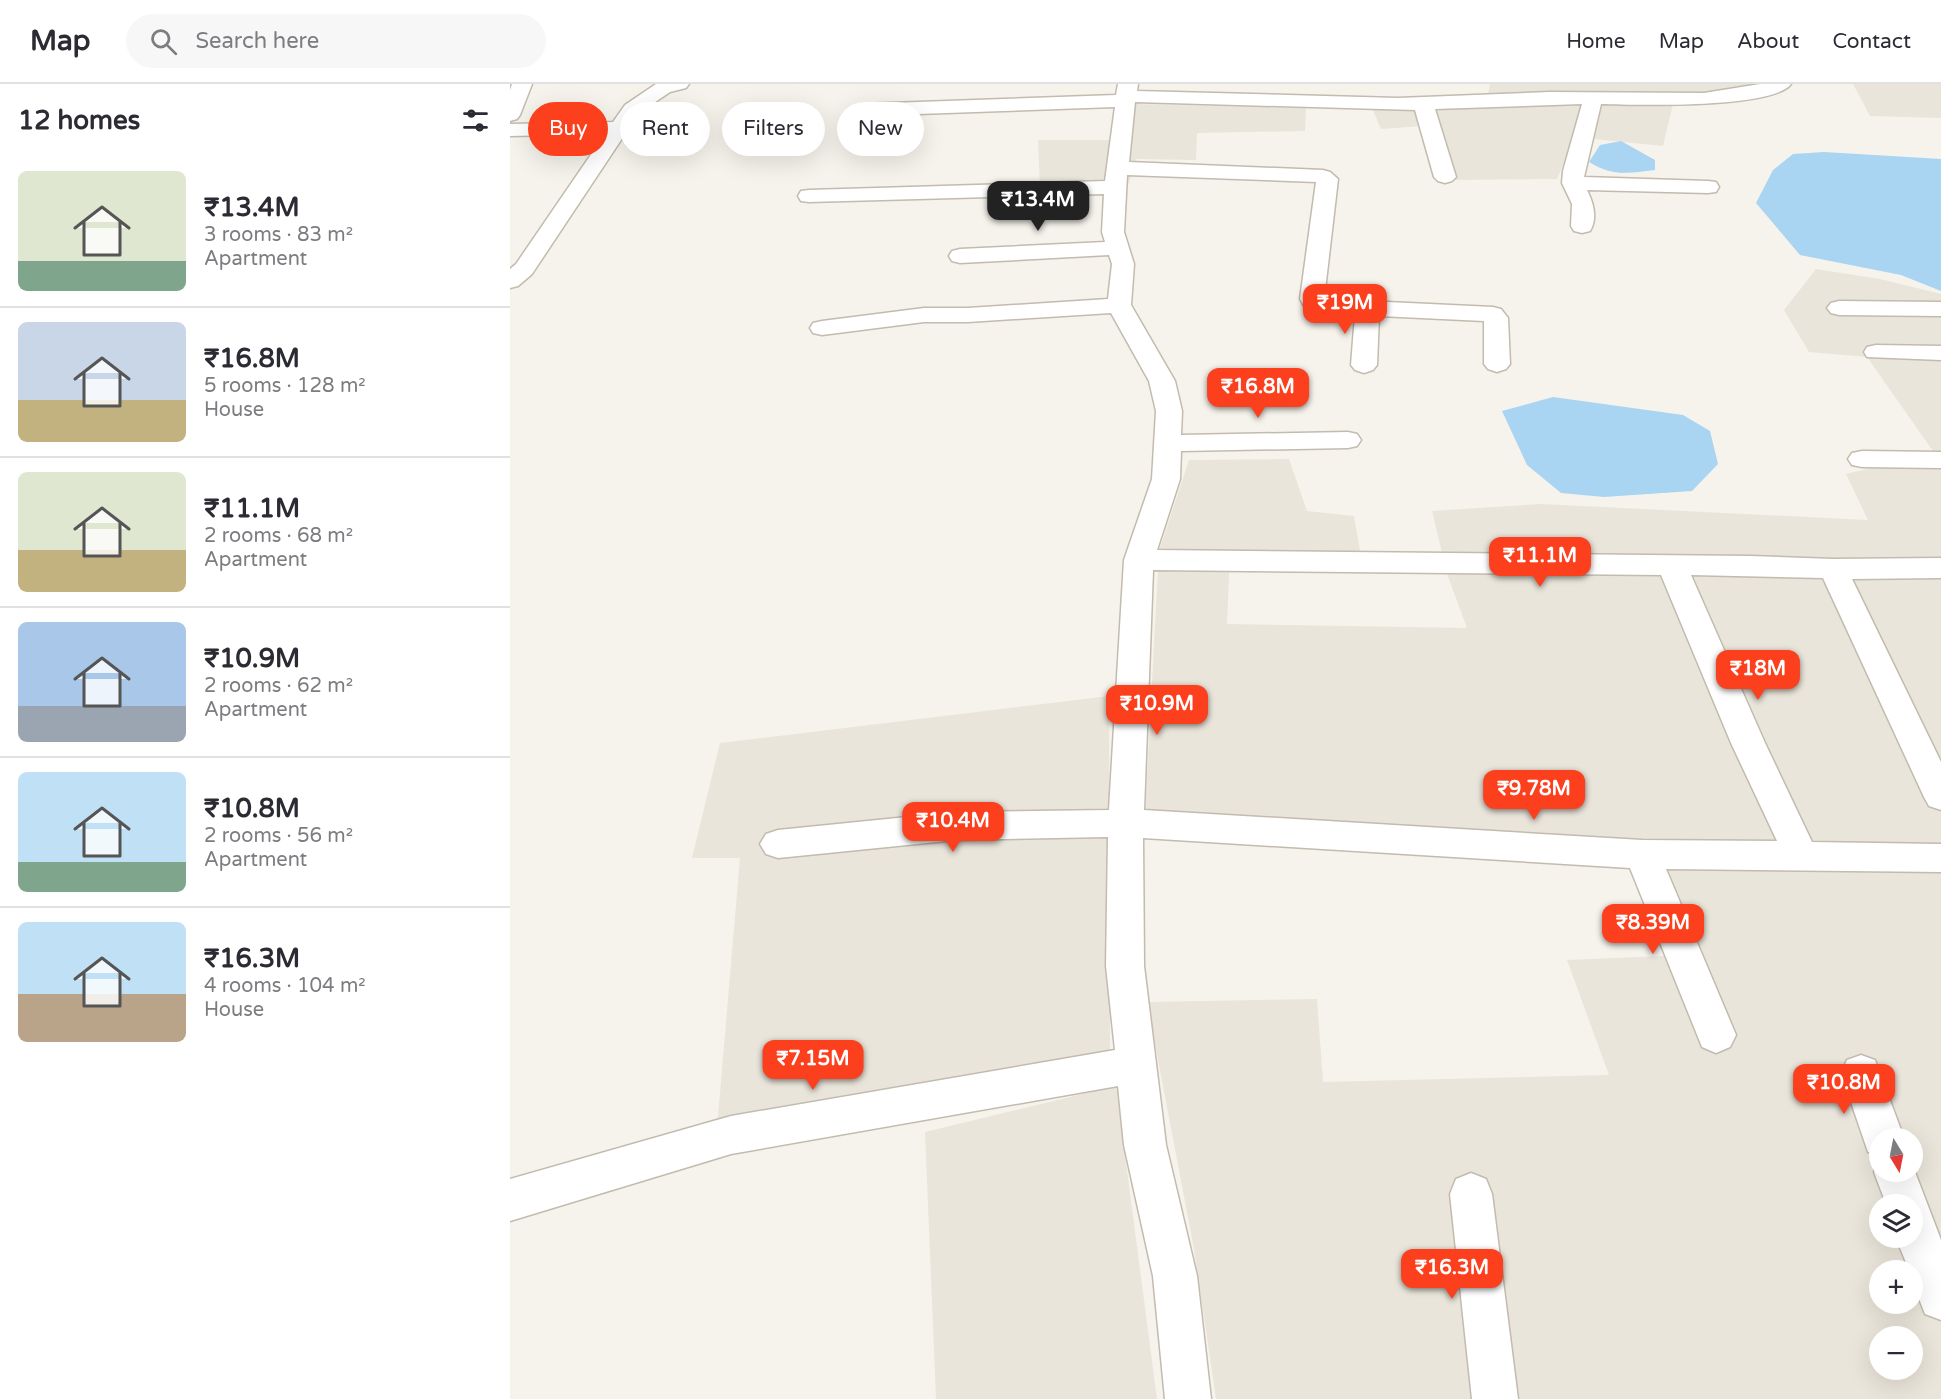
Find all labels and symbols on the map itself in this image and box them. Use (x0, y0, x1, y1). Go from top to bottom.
pin: ₹13.4M (989, 181, 1087, 232)
pin: ₹19M (1309, 284, 1381, 335)
pin: ₹16.8M (1209, 368, 1307, 419)
pin: ₹11.1M (1491, 537, 1589, 588)
pin: ₹18M (1722, 650, 1794, 701)
pin: ₹10.9M (1108, 685, 1206, 736)
pin: ₹9.78M (1485, 770, 1583, 821)
pin: ₹10.4M (904, 802, 1002, 853)
pin: ₹8.39M (1604, 904, 1702, 955)
pin: ₹7.15M (764, 1040, 862, 1091)
pin: ₹10.8M (1795, 1064, 1893, 1115)
north arrow (1869, 1128, 1923, 1182)
pin: ₹16.3M (1403, 1249, 1501, 1300)

